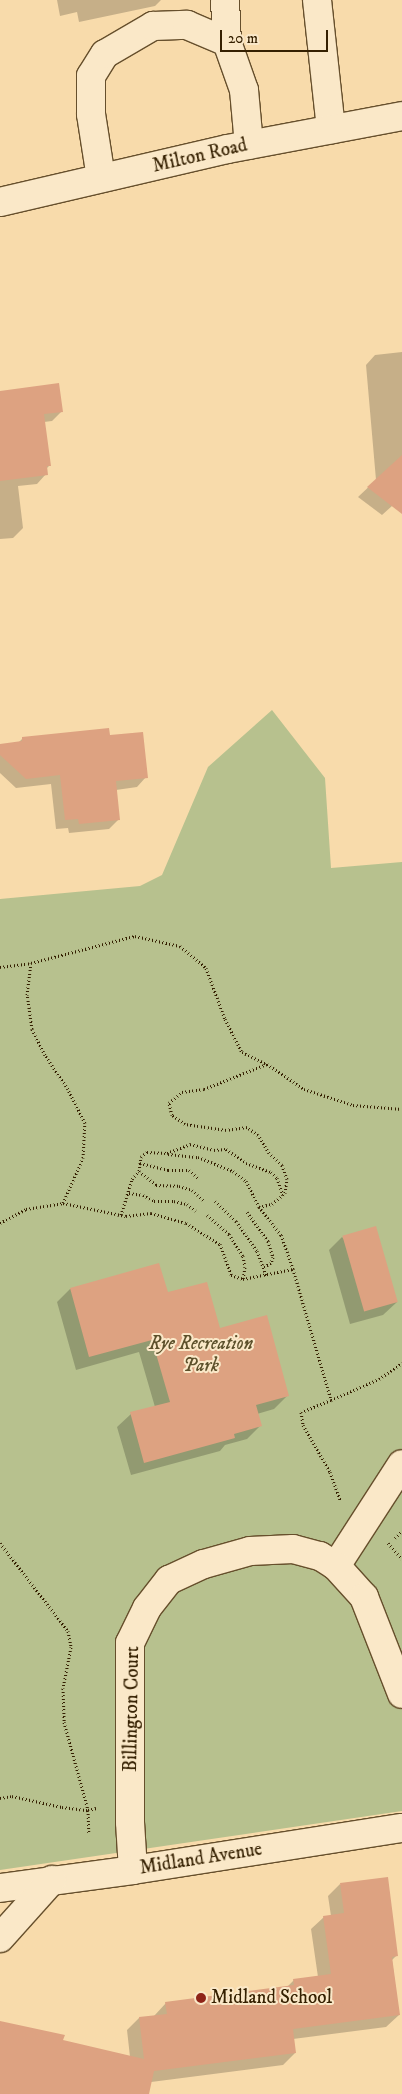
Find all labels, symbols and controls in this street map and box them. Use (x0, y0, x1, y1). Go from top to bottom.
scale bar (222, 20, 330, 52)
text: 20 m (228, 29, 258, 48)
street label: Milton Road (150, 134, 250, 178)
park label: Rye Recreation Park (149, 1333, 253, 1377)
street label: Billington Court (120, 1646, 144, 1772)
street label: Midland Avenue (138, 1838, 264, 1880)
place label: Midland School (211, 1987, 332, 2009)
marker: Midland School (195, 1992, 207, 2004)

